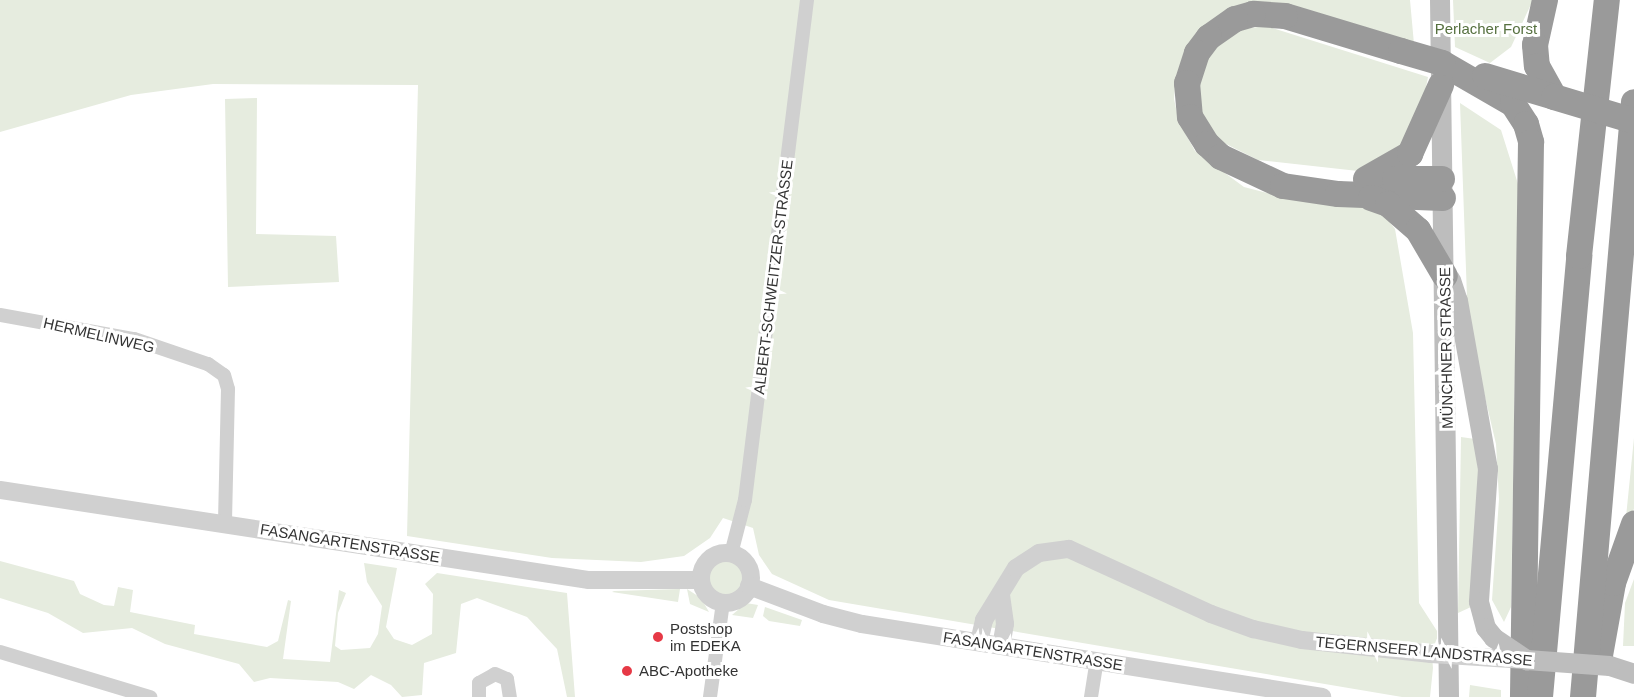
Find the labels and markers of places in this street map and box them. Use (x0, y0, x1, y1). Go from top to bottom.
place label: Postshop im EDEKA (670, 619, 741, 654)
marker: Postshop im EDEKA (651, 630, 665, 644)
place label: ABC-Apotheke (639, 662, 738, 680)
marker: ABC-Apotheke (620, 664, 634, 678)

